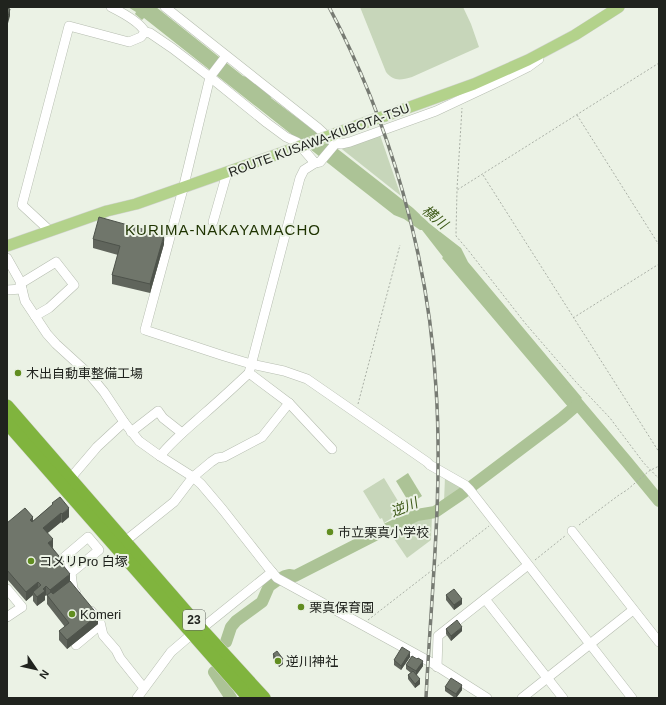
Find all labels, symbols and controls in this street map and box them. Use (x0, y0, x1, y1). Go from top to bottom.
street label: ROUTE KUSAWA-KUBOTA-TSU (226, 100, 412, 180)
water label: 横川 (419, 202, 452, 233)
district label: KURIMA-NAKAYAMACHO (125, 221, 321, 238)
place label: 木出自動車整備工場 (26, 366, 143, 381)
marker: 木出自動車整備工場 (13, 368, 23, 378)
water label: 逆川 (388, 494, 422, 520)
place label: 市立栗真小学校 (338, 525, 429, 540)
marker: 市立栗真小学校 (325, 527, 335, 537)
place label: コメリPro 白塚 (39, 554, 128, 569)
marker: コメリPro 白塚 (26, 556, 36, 566)
place label: 栗真保育園 (309, 600, 374, 615)
marker: 栗真保育園 (296, 602, 306, 612)
place label: Komeri (80, 607, 121, 622)
marker: Komeri (67, 609, 77, 619)
road number: 23 (183, 610, 205, 630)
north arrow (16, 649, 56, 689)
place label: 逆川神社 (286, 654, 338, 669)
marker: 逆川神社 (273, 656, 283, 666)
text: N (37, 668, 51, 681)

